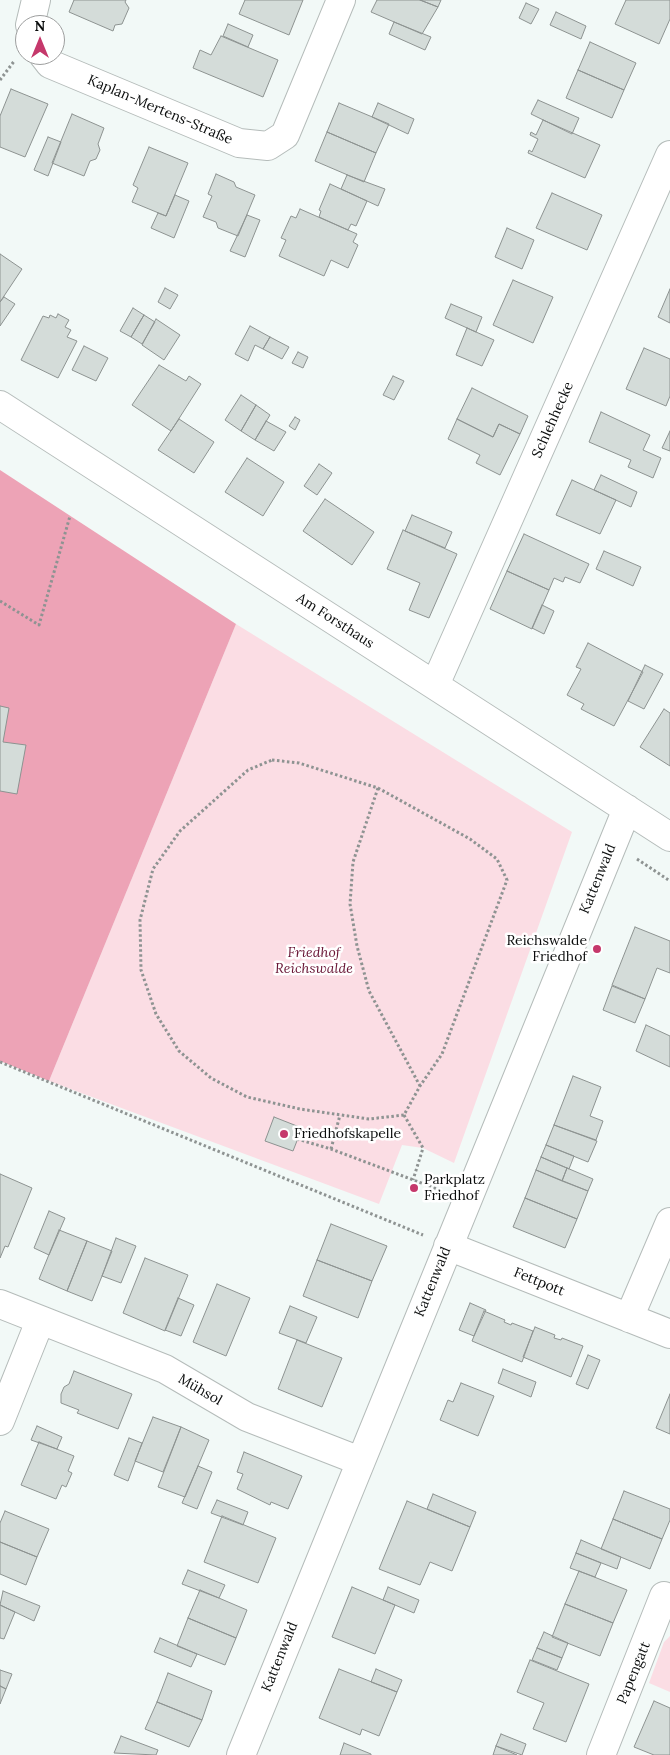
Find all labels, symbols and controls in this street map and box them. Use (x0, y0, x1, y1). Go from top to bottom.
north arrow (15, 15, 65, 65)
text: N (35, 17, 45, 35)
street label: Kaplan-Mertens-Straße (85, 72, 235, 148)
street label: Schlehhecke (529, 379, 577, 461)
street label: Am Forsthaus (293, 590, 377, 652)
street label: Kattenwald (576, 842, 620, 916)
place label: Reichswalde Friedhof (506, 933, 587, 966)
marker: Reichswalde Friedhof (591, 943, 603, 955)
park label: Friedhof Reichswalde (275, 945, 353, 978)
place label: Friedhofskapelle (294, 1126, 401, 1142)
marker: Friedhofskapelle (278, 1128, 290, 1140)
place label: Parkplatz Friedhof (424, 1172, 485, 1204)
marker: Parkplatz Friedhof (408, 1182, 420, 1194)
street label: Kattenwald (411, 1245, 455, 1319)
street label: Fettpott (511, 1264, 567, 1300)
street label: Mühsol (175, 1371, 225, 1409)
street label: Kattenwald (258, 1620, 302, 1694)
street label: Papengatt (614, 1639, 654, 1707)

